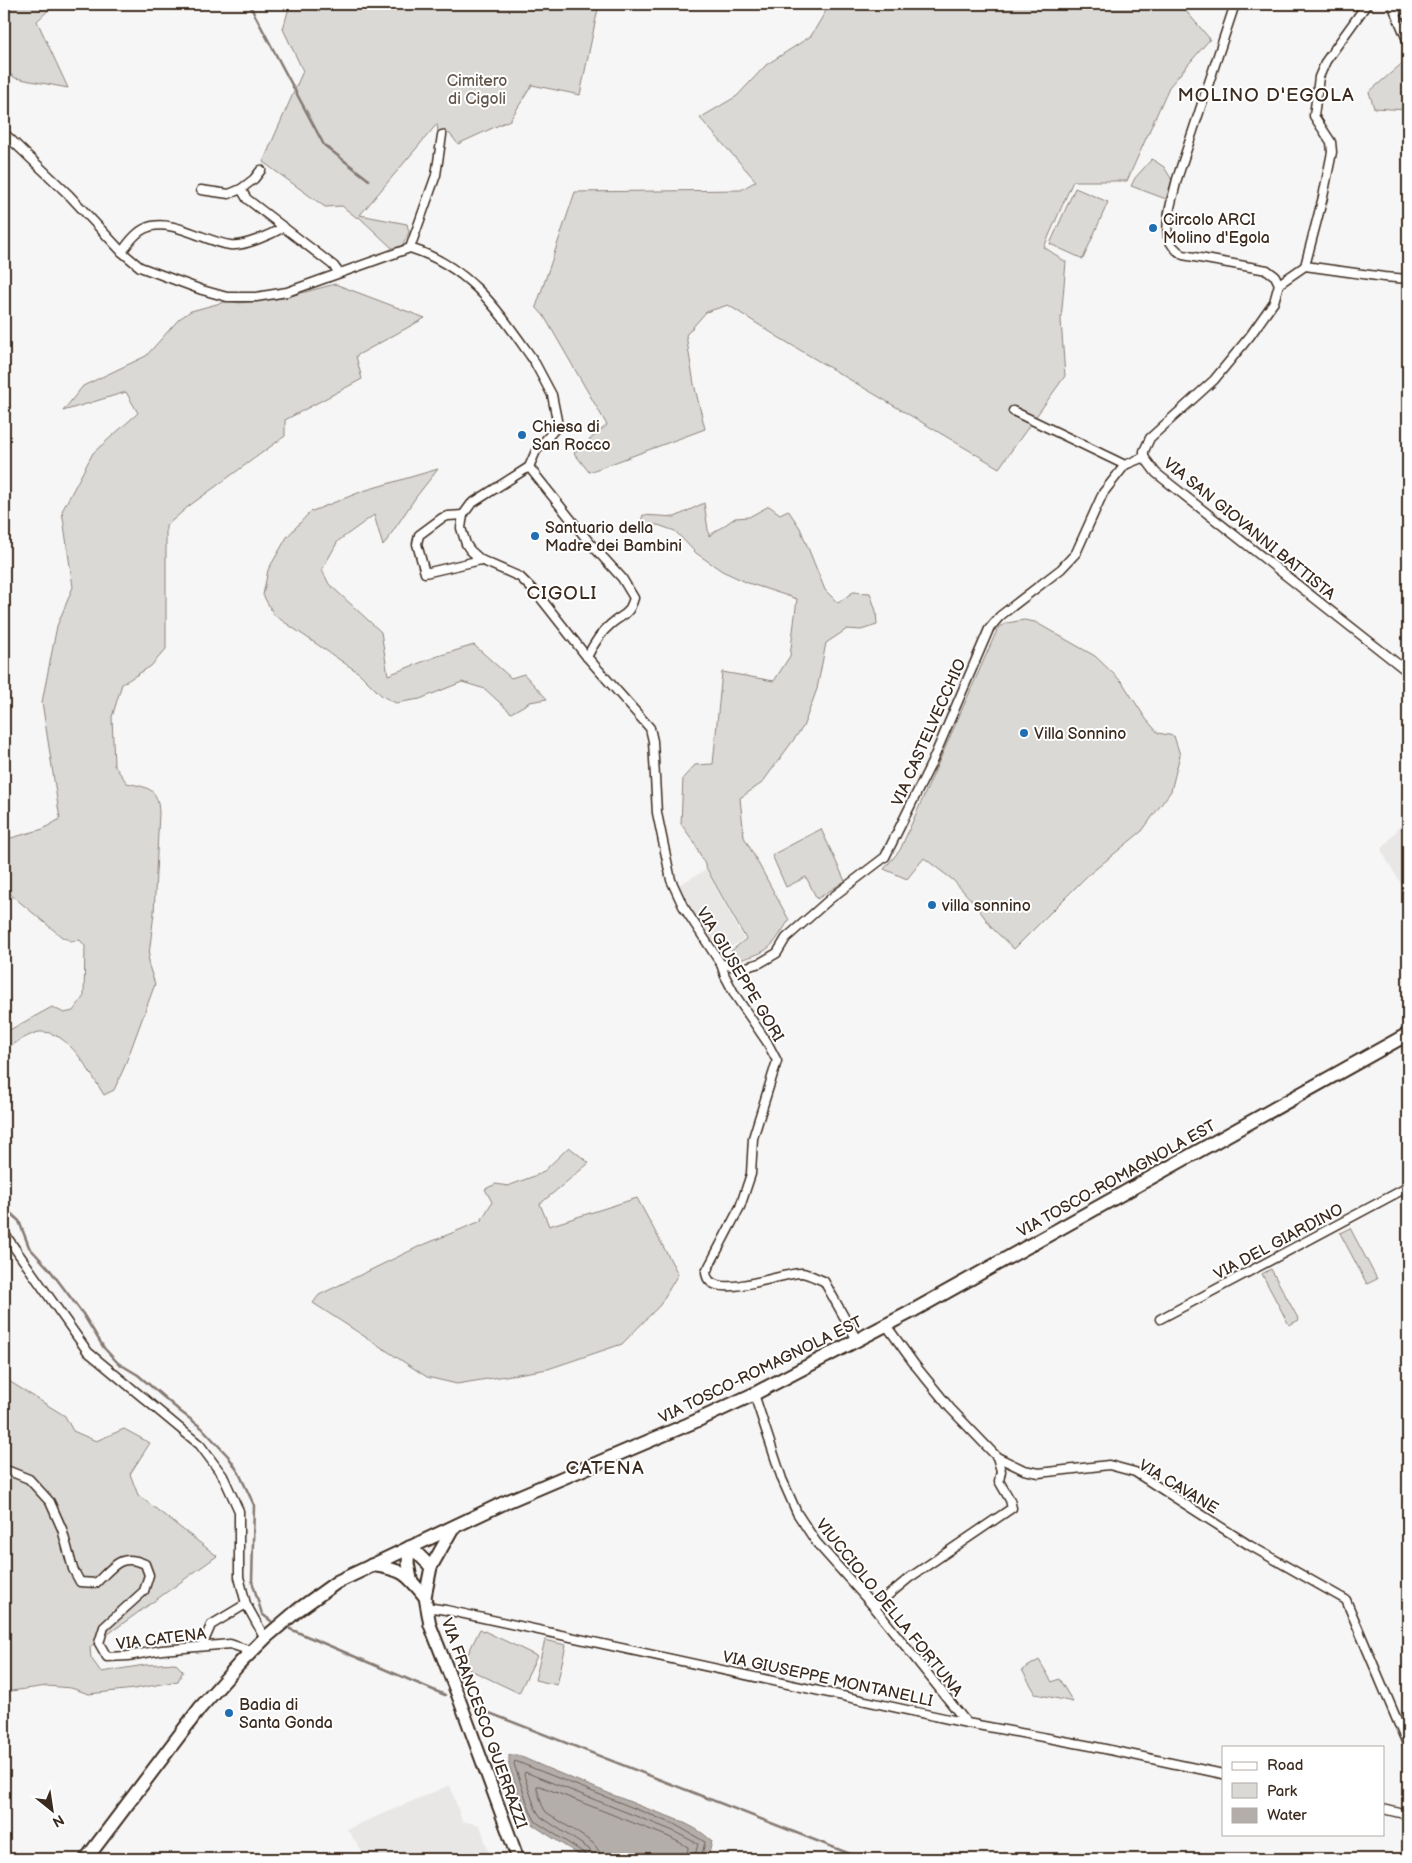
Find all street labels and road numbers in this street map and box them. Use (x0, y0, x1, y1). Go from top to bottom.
street label: VIA SAN GIOVANNI BATTISTA (1159, 454, 1339, 604)
street label: VIA CASTELVECCHIO (888, 656, 970, 809)
street label: VIA GIUSEPPE GORI (692, 904, 787, 1045)
street label: VIA TOSCO-ROMAGNOLA EST (1014, 1117, 1220, 1242)
street label: VIA DEL GIARDINO (1211, 1200, 1347, 1284)
street label: VIA TOSCO-ROMAGNOLA EST (656, 1313, 866, 1428)
street label: VIA CAVANE (1135, 1456, 1222, 1519)
street label: VIUCCIOLO DELLA FORTUNA (811, 1515, 966, 1701)
street label: VIA FRANCESCO GUERRAZZI (437, 1616, 531, 1831)
street label: VIA CATENA (115, 1625, 207, 1654)
street label: VIA GIUSEPPE MONTANELLI (721, 1648, 935, 1711)

